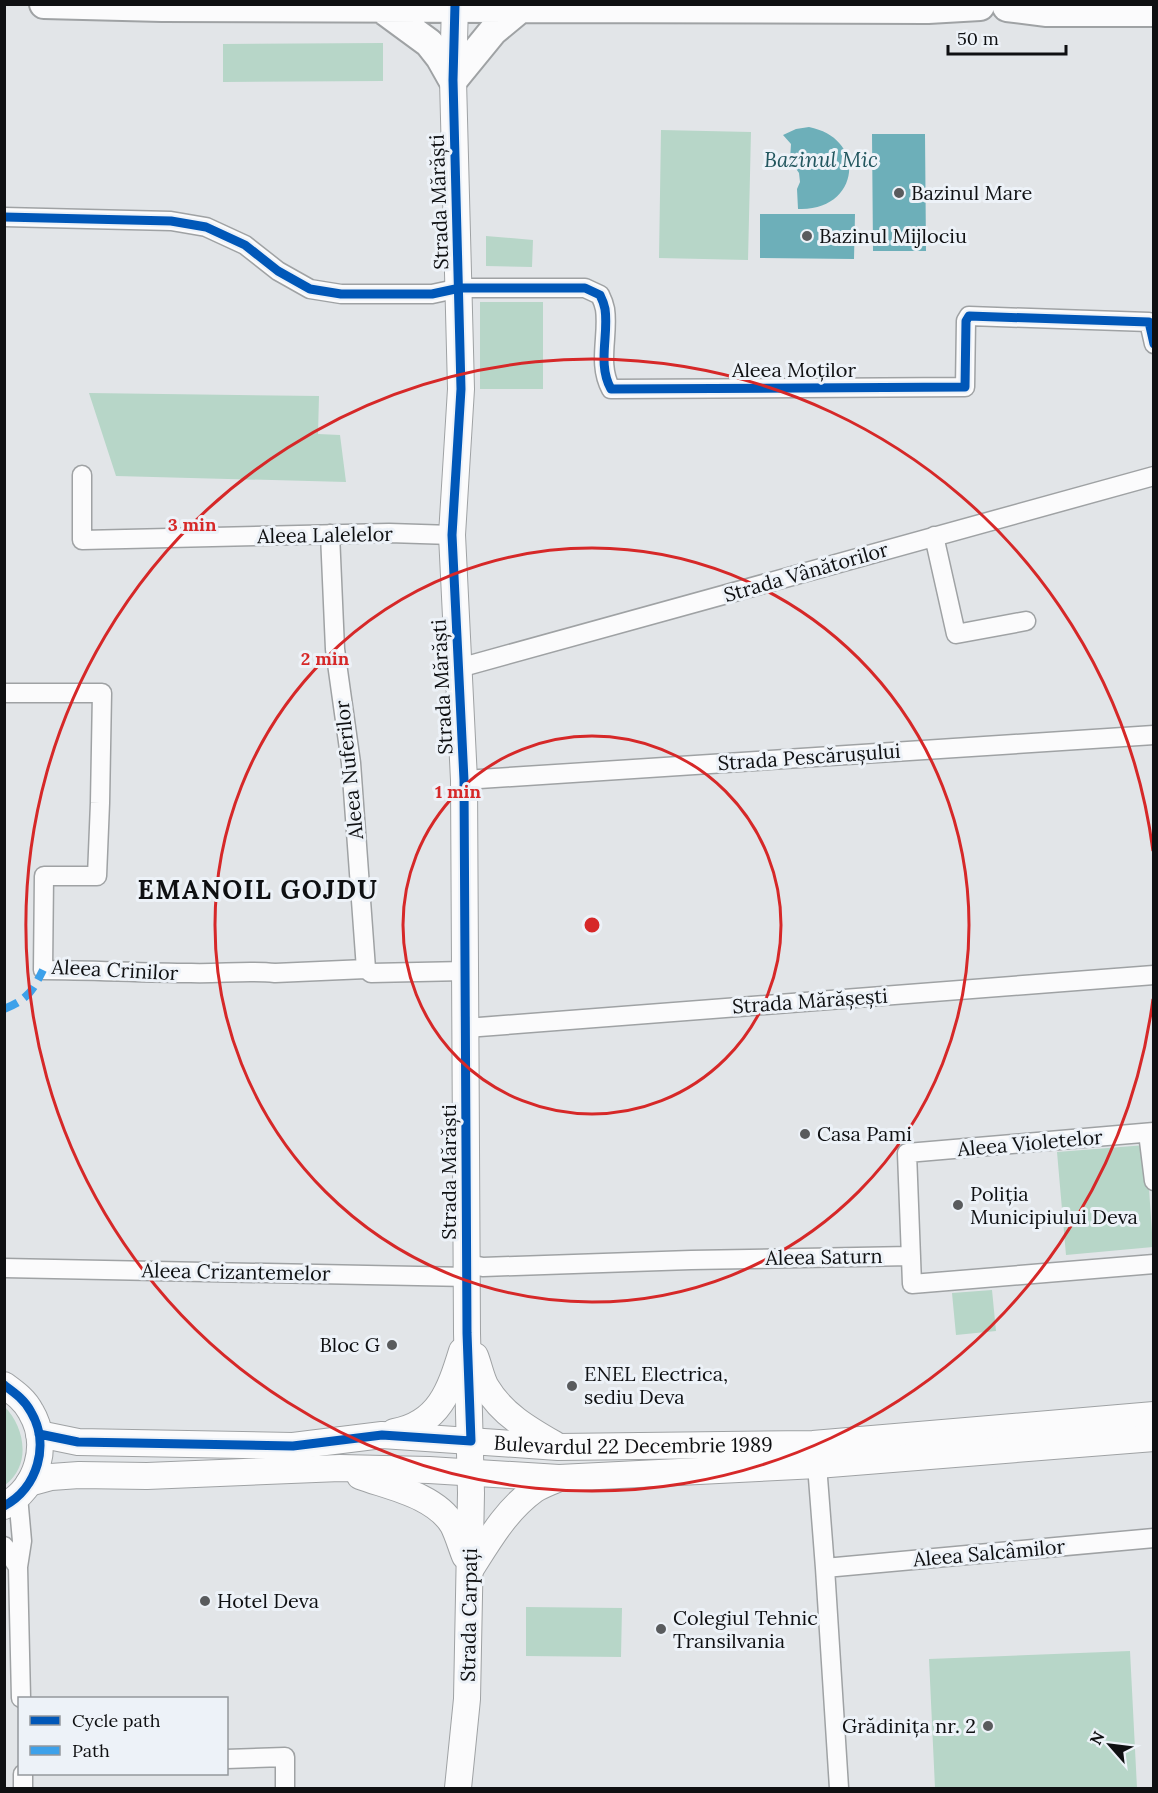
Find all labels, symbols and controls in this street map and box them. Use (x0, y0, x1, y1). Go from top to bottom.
scale bar (948, 18, 1066, 56)
text: 50 m (957, 27, 999, 50)
street label: Strada Mărăști (424, 134, 453, 270)
water label: Bazinul Mic (764, 146, 878, 173)
place label: Bazinul Mare (911, 180, 1033, 205)
marker: Bazinul Mare (892, 186, 906, 200)
place label: Bazinul Mijlociu (819, 223, 967, 248)
marker: Bazinul Mijlociu (800, 229, 814, 243)
street label: Aleea Moților (731, 357, 856, 382)
text: 3 min (168, 513, 217, 536)
street label: Aleea Lalelelor (256, 521, 393, 548)
street label: Strada Vânătorilor (721, 536, 891, 607)
street label: Strada Mărăști (425, 619, 458, 755)
text: 2 min (301, 647, 350, 670)
street label: Aleea Nuferilor (329, 699, 368, 842)
street label: Strada Pescărușului (717, 738, 901, 775)
text: 1 min (435, 780, 481, 803)
district label: EMANOIL GOJDU (138, 873, 378, 906)
centre of rings (582, 915, 602, 935)
street label: Aleea Crinilor (50, 954, 179, 985)
street label: Strada Mărășești (731, 983, 888, 1018)
street label: Strada Mărăști (436, 1104, 461, 1240)
place label: Casa Pami (817, 1121, 912, 1146)
street label: Aleea Violetelor (955, 1124, 1104, 1161)
marker: Casa Pami (798, 1127, 812, 1141)
place label: Poliția Municipiului Deva (970, 1181, 1138, 1229)
marker: Poliția Municipiului Deva (951, 1198, 965, 1212)
street label: Aleea Saturn (764, 1243, 883, 1270)
street label: Aleea Crizantemelor (140, 1257, 331, 1286)
place label: Bloc G (319, 1332, 380, 1357)
marker: Bloc G (385, 1338, 399, 1352)
place label: ENEL Electrica, sediu Deva (584, 1361, 728, 1409)
marker: ENEL Electrica, sediu Deva (565, 1379, 579, 1393)
street label: Bulevardul 22 Decembrie 1989 (493, 1430, 773, 1459)
street label: Aleea Salcâmilor (911, 1533, 1066, 1572)
street label: Strada Carpați (455, 1548, 482, 1682)
place label: Hotel Deva (217, 1588, 319, 1613)
marker: Hotel Deva (198, 1594, 212, 1608)
place label: Colegiul Tehnic Transilvania (673, 1605, 818, 1653)
marker: Colegiul Tehnic Transilvania (654, 1622, 668, 1636)
legend (18, 1697, 228, 1775)
text: Cycle path (72, 1709, 161, 1732)
place label: Grădinița nr. 2 (842, 1713, 976, 1738)
north arrow (1080, 1715, 1140, 1775)
marker: Grădinița nr. 2 (981, 1719, 995, 1733)
text: N (1085, 1728, 1108, 1748)
text: Path (72, 1739, 110, 1762)

